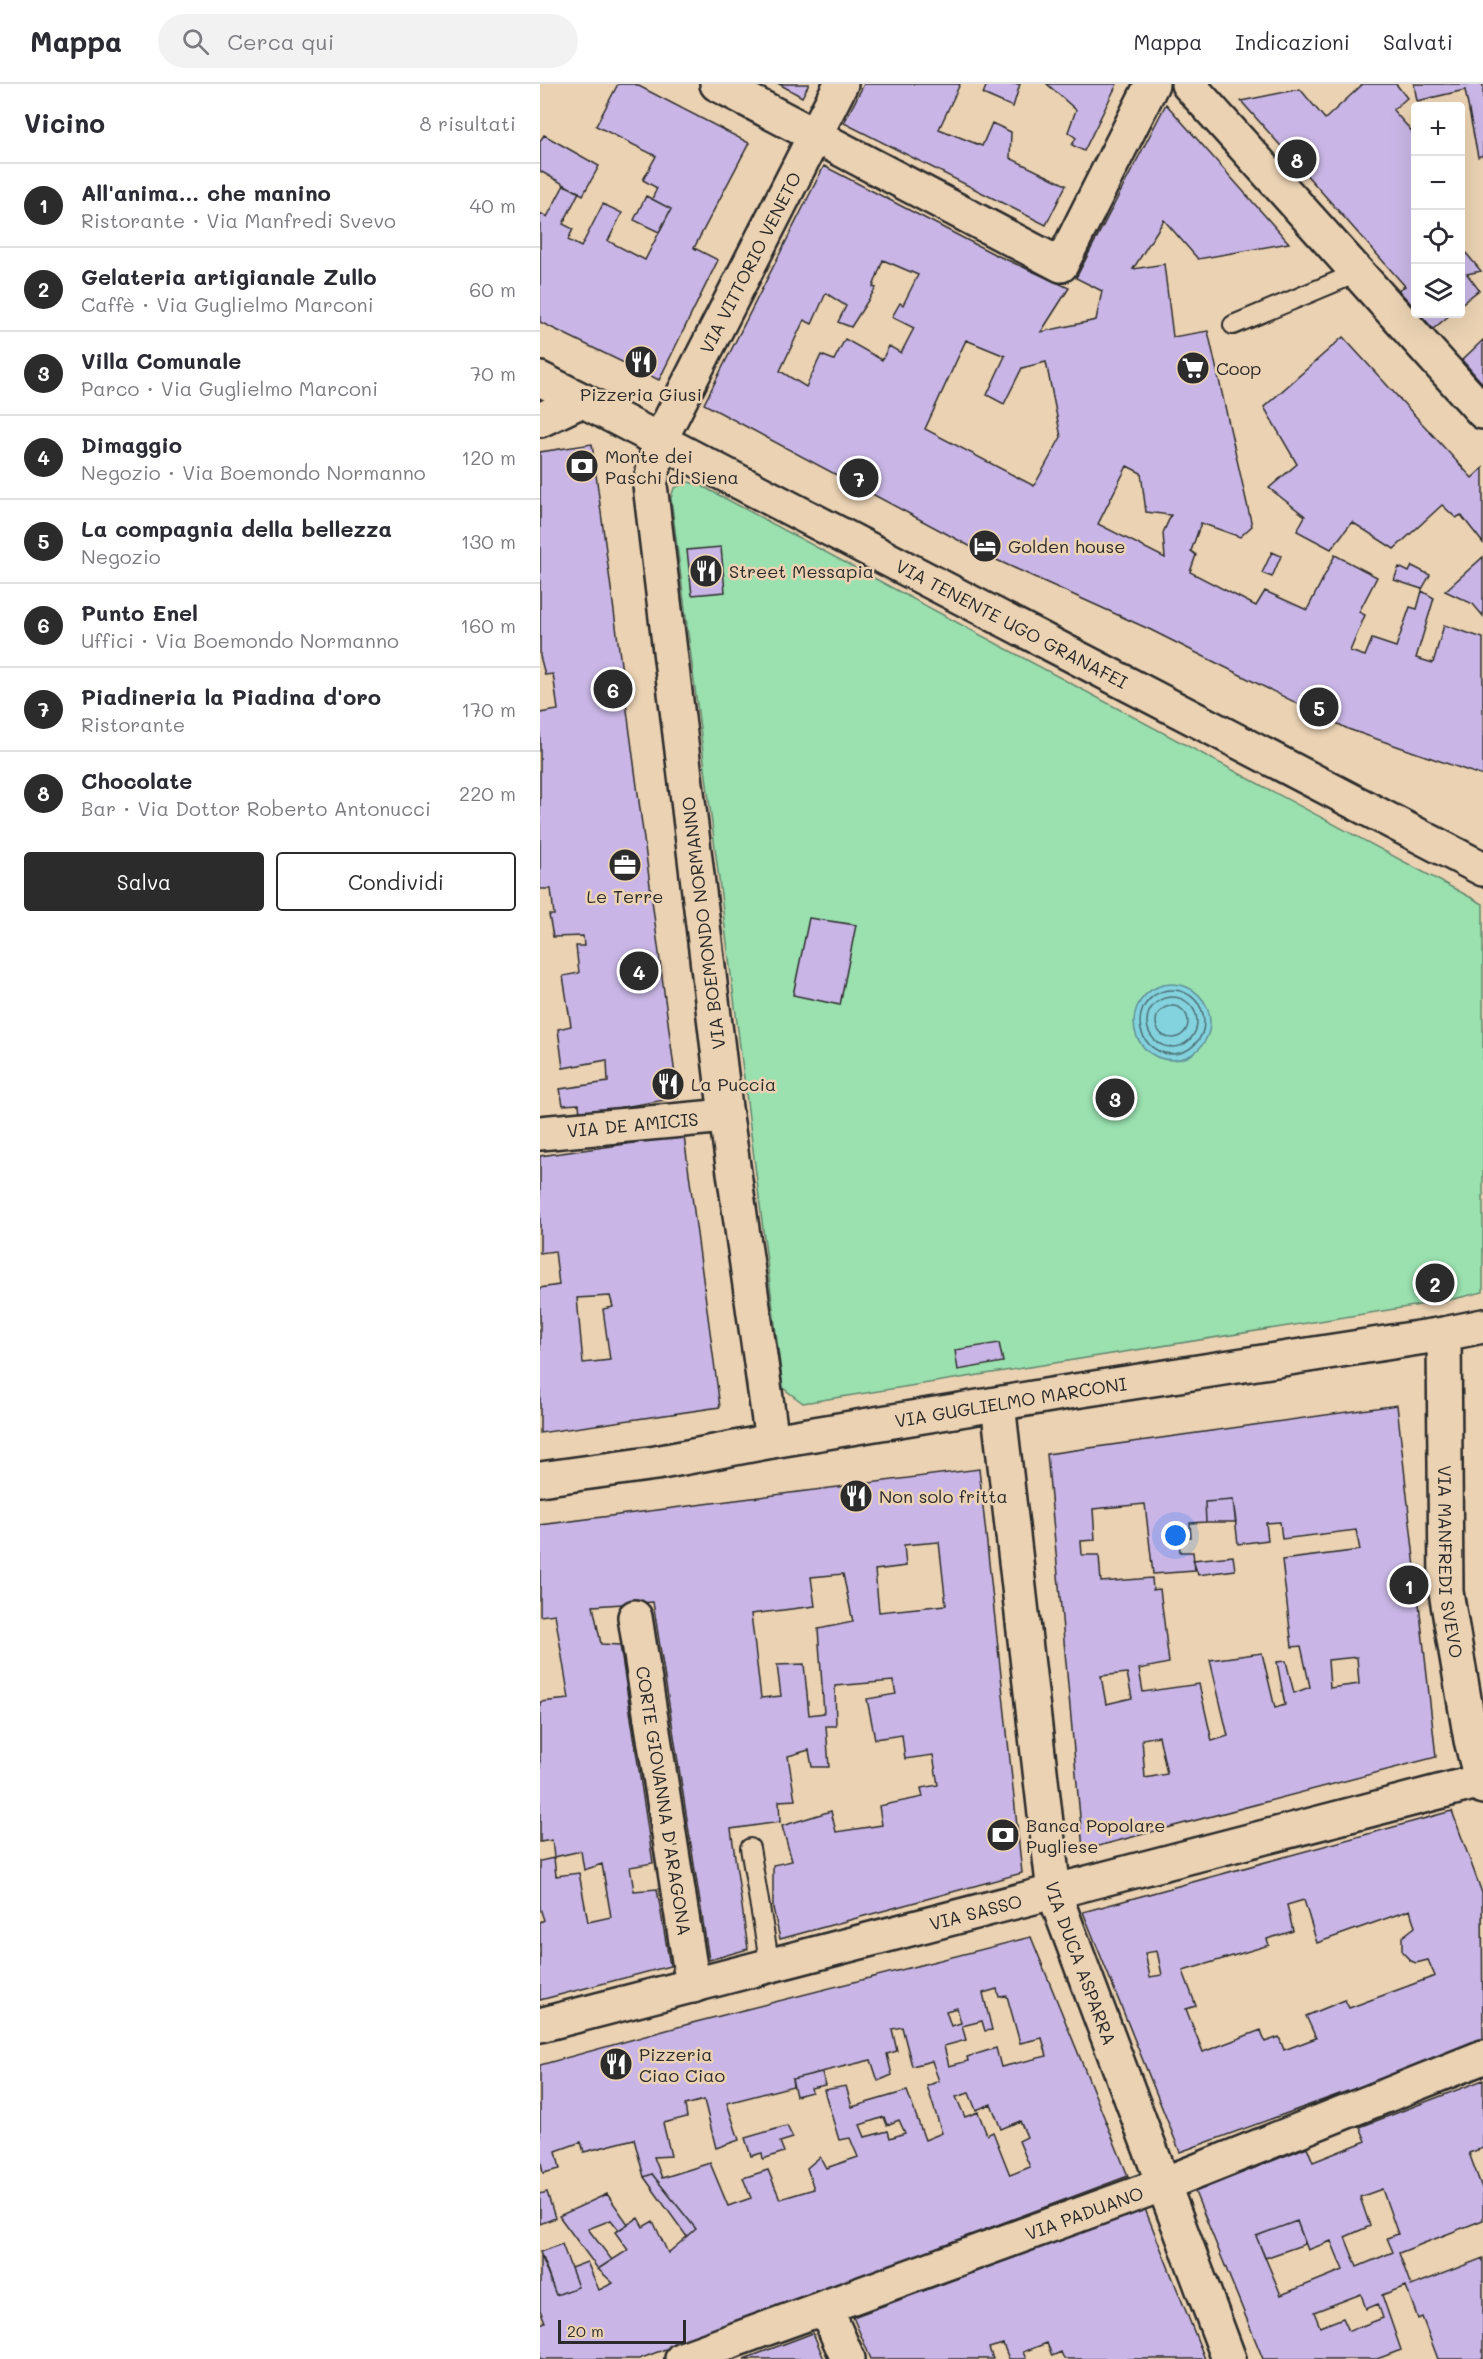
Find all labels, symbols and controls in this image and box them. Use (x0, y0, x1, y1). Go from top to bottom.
search box (158, 14, 578, 68)
text: Mappa (30, 23, 122, 59)
icon: search (179, 25, 212, 58)
text: Cerca qui (227, 27, 334, 56)
text: Mappa (1134, 28, 1202, 55)
text: Indicazioni (1235, 28, 1350, 55)
text: Salvati (1383, 28, 1453, 55)
map controls (1411, 102, 1465, 318)
button: + (1411, 102, 1465, 156)
text: Vicino (24, 106, 105, 140)
text: 8 risultati (419, 110, 516, 136)
pin: 8 (1278, 136, 1317, 182)
button: − (1411, 156, 1465, 210)
street label: VIA VITTORIO VENETO (694, 168, 806, 357)
text: All'anima... che manino (81, 178, 331, 207)
text: 1 (39, 192, 48, 218)
text: 40 m (470, 192, 516, 218)
text: Ristorante · Via Manfredi Svevo (81, 207, 396, 233)
button: locate (1411, 210, 1465, 264)
text: Gelateria artigianale Zullo (81, 262, 377, 291)
button: layers (1411, 264, 1465, 318)
text: 2 (38, 276, 49, 302)
text: 60 m (469, 276, 516, 302)
text: Caffè · Via Guglielmo Marconi (81, 291, 374, 317)
restaurant icon: Pizzeria Giusi (623, 344, 659, 380)
text: Villa Comunale (81, 346, 241, 375)
supermarket icon: Coop (1175, 350, 1211, 386)
place label: Coop (1216, 356, 1261, 380)
text: 3 (38, 360, 50, 386)
text: 70 m (470, 360, 516, 386)
text: Parco · Via Guglielmo Marconi (81, 375, 378, 401)
place label: Pizzeria Giusi (580, 382, 702, 406)
text: Dimaggio (81, 430, 182, 459)
text: 4 (37, 444, 50, 470)
text: 120 m (461, 444, 516, 470)
place label: Monte dei Paschi di Siena (605, 444, 739, 489)
bank icon: Monte dei Paschi di Siena (564, 448, 600, 484)
pin: 7 (840, 456, 878, 500)
text: Negozio · Via Boemondo Normanno (81, 459, 426, 485)
text: La compagnia della bellezza (81, 514, 392, 543)
text: 5 (38, 528, 49, 554)
text: 130 m (461, 528, 516, 554)
hotel icon: Golden house (967, 528, 1003, 564)
place label: Golden house (1008, 534, 1125, 558)
text: Negozio (81, 543, 161, 569)
restaurant icon: Street Messapia (688, 553, 724, 589)
street label: VIA TENENTE UGO GRANAFEI (892, 554, 1132, 694)
place label: Street Messapia (729, 559, 874, 583)
text: Punto Enel (81, 598, 198, 627)
text: 6 (37, 612, 50, 638)
text: 160 m (460, 612, 516, 638)
text: Uffici · Via Boemondo Normanno (81, 627, 399, 653)
pin: 6 (594, 666, 632, 712)
text: Piadineria la Piadina d'oro (81, 682, 381, 711)
pin: 5 (1300, 684, 1338, 730)
text: 7 (38, 696, 49, 722)
text: 170 m (461, 696, 516, 722)
text: Ristorante (81, 711, 185, 737)
text: Chocolate (81, 766, 192, 795)
text: 8 (37, 780, 50, 806)
text: 220 m (459, 780, 516, 806)
text: Bar · Via Dottor Roberto Antonucci (81, 795, 431, 821)
street label: VIA BOEMONDO NORMANNO (676, 795, 730, 1051)
office icon: Le Terre (607, 847, 643, 883)
button: Salva (24, 852, 264, 911)
button: Condividi (276, 852, 516, 911)
place label: Le Terre (587, 884, 663, 908)
pin: 4 (620, 948, 658, 994)
restaurant icon: La Puccia (650, 1066, 686, 1102)
place label: La Puccia (691, 1072, 776, 1096)
pin: 3 (1096, 1076, 1134, 1120)
street label: VIA DE AMICIS (566, 1107, 699, 1142)
pin: 2 (1416, 1260, 1454, 1306)
street label: VIA GUGLIELMO MARCONI (893, 1371, 1128, 1433)
street label: VIA MANFREDI SVEVO (1433, 1465, 1469, 1660)
restaurant icon: Non solo fritta (838, 1478, 874, 1514)
place label: Non solo fritta (879, 1484, 1008, 1508)
your location (1161, 1521, 1190, 1550)
pin: 1 (1390, 1562, 1428, 1608)
street label: CORTE GIOVANNA D'ARAGONA (631, 1664, 697, 1937)
place label: Banca Popolare Pugliese (1026, 1813, 1165, 1858)
bank icon: Banca Popolare Pugliese (985, 1817, 1021, 1853)
street label: VIA DUCA ASPARRA (1041, 1880, 1122, 2048)
street label: VIA SASSO (927, 1889, 1025, 1936)
place label: Pizzeria Ciao Ciao (639, 2042, 726, 2087)
restaurant icon: Pizzeria Ciao Ciao (598, 2046, 634, 2082)
street label: VIA PADUANO (1022, 2180, 1147, 2245)
scale bar (558, 2317, 686, 2344)
text: 20 m (567, 2320, 604, 2341)

